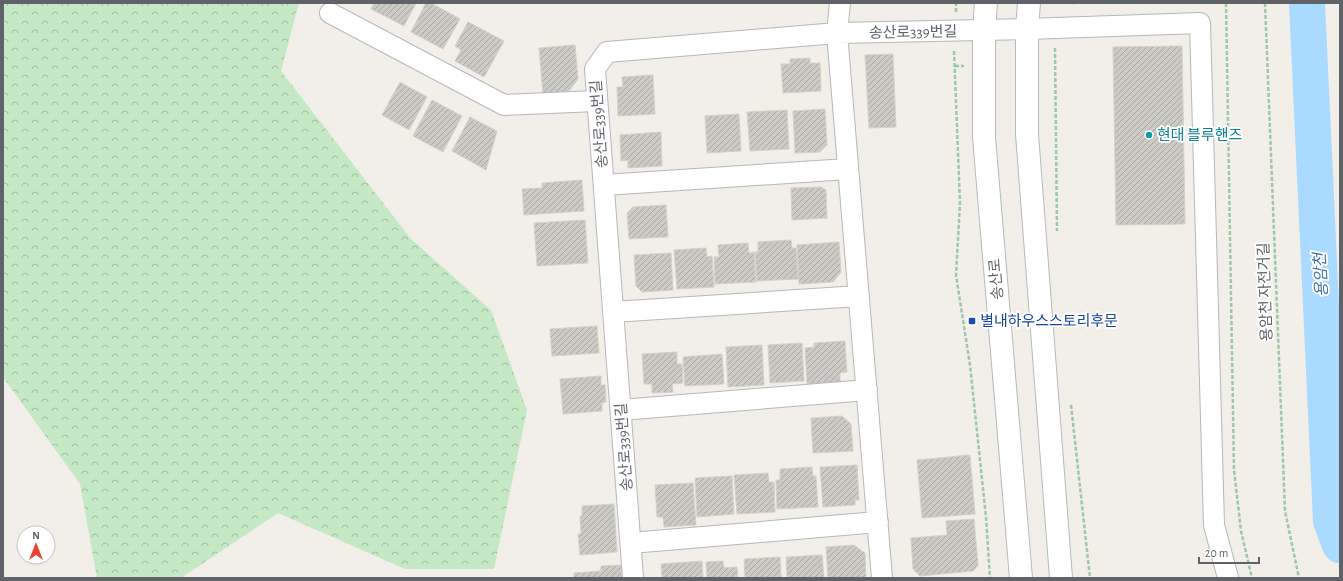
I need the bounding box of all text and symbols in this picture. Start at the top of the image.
street label: 송산로339번길 [869,23,957,41]
street label: 송산로339번길 [588,79,610,169]
place label: 현대 블루핸즈 [1157,126,1242,143]
marker: 현대 블루핸즈 [1144,130,1154,140]
street label: 용암천 자전거길 [1254,242,1275,342]
water label: 용암천 [1311,250,1330,297]
street label: 송산로 [986,258,1006,300]
place label: 별내하우스스토리후문 [980,313,1118,329]
marker: 별내하우스스토리후문 [967,316,977,326]
street label: 송산로339번길 [613,402,635,492]
north arrow [16,525,56,565]
text: N [32,530,40,541]
scale bar [1199,539,1259,565]
text: 20 m [1205,547,1228,559]

